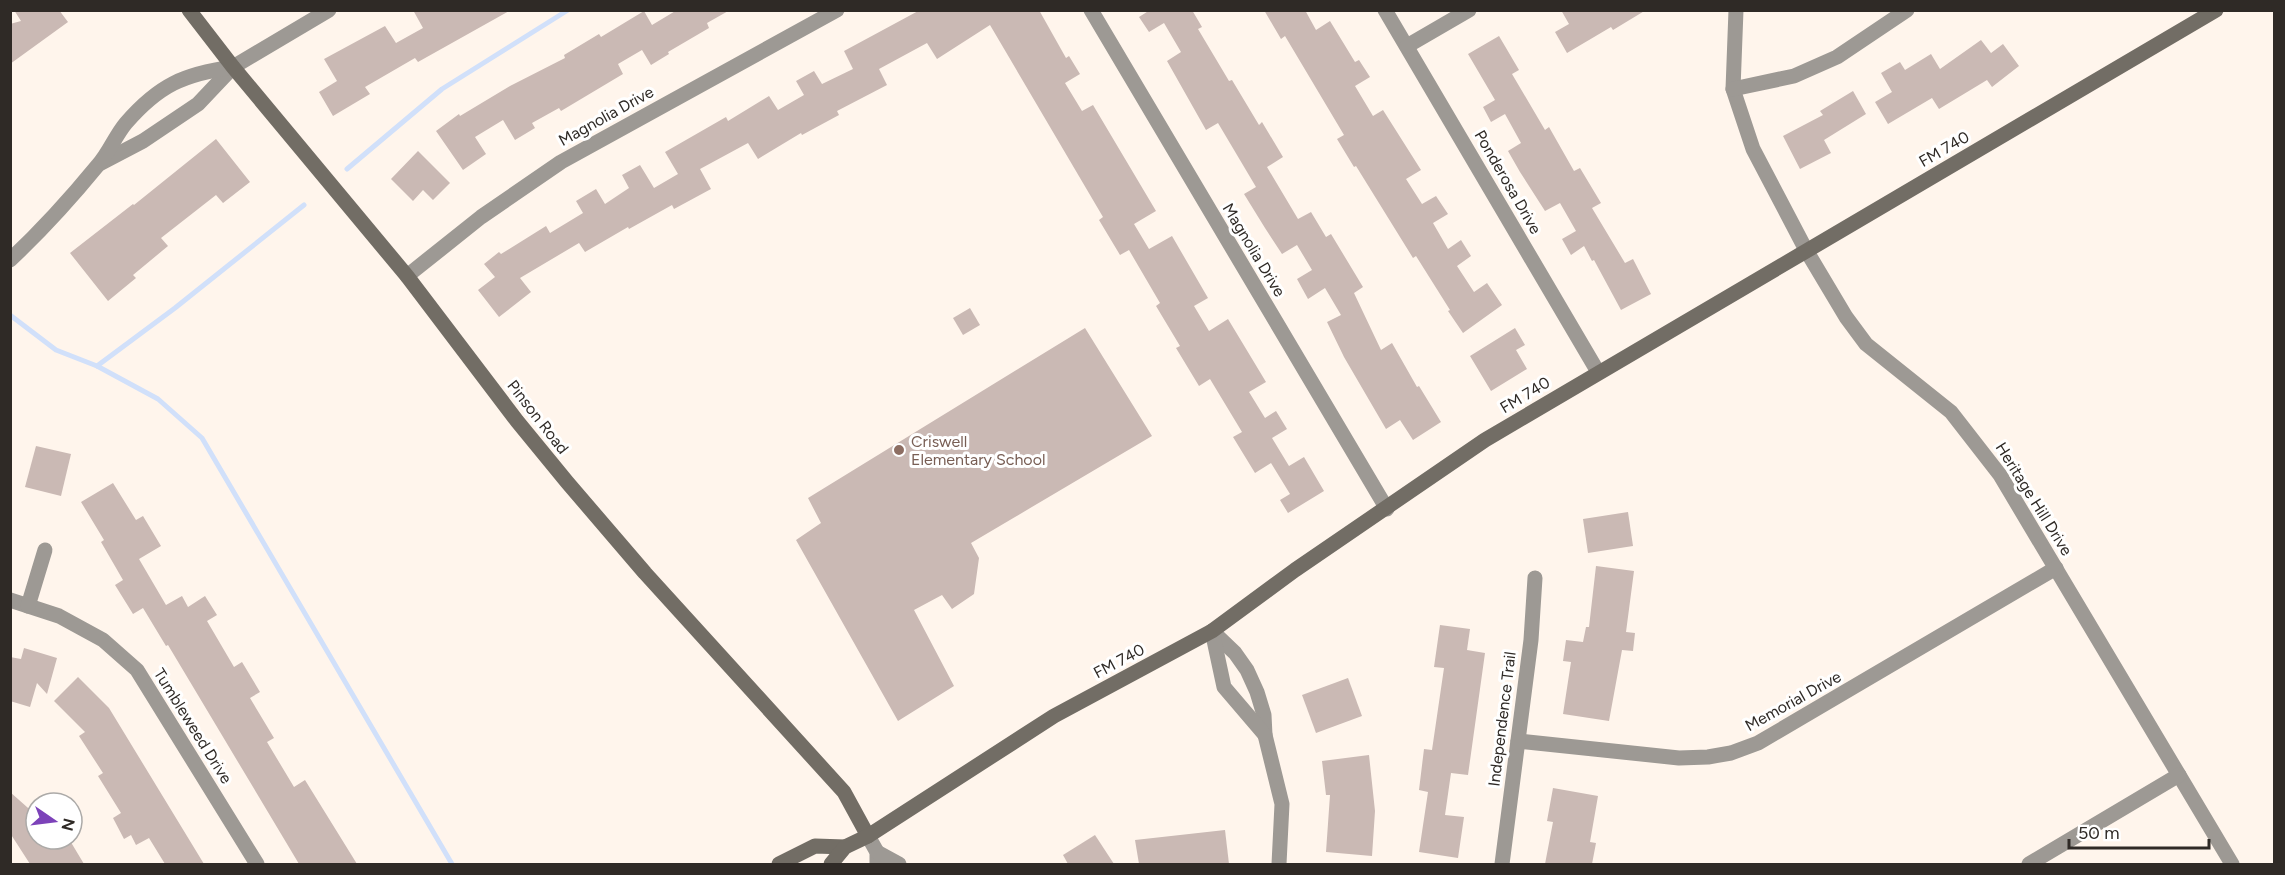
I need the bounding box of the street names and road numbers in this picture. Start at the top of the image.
street label: Magnolia Drive [555,82,657,150]
street label: Ponderosa Drive [1471,127,1546,237]
street label: FM 740 [1915,127,1973,171]
street label: Magnolia Drive [1219,200,1289,300]
street label: FM 740 [1497,373,1553,417]
street label: Pinson Road [503,376,573,458]
street label: Heritage Hill Drive [1992,439,2077,559]
street label: FM 740 [1090,640,1148,682]
street label: Independence Trail [1484,650,1520,788]
street label: Tumbleweed Drive [150,665,236,787]
street label: Memorial Drive [1742,667,1845,735]

